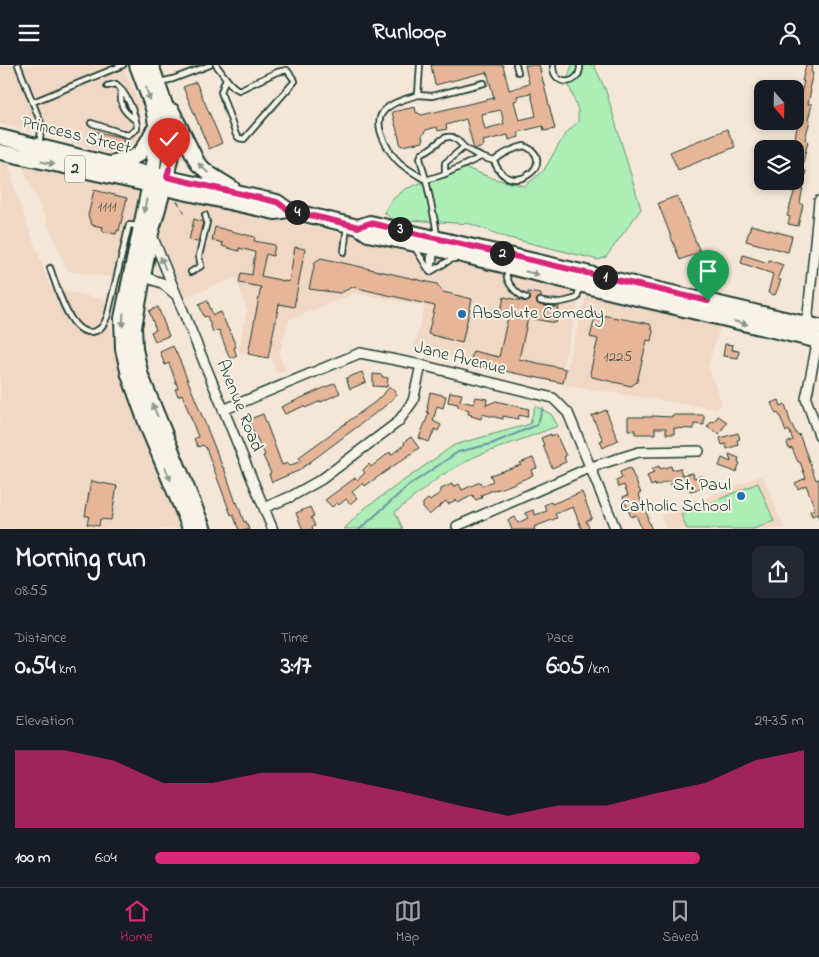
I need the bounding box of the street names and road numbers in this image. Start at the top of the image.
street label: Princess Street [19,110,133,162]
road number: 2 [65,155,85,183]
street label: Jane Avenue [411,335,510,383]
street label: Avenue Road [209,356,269,456]

